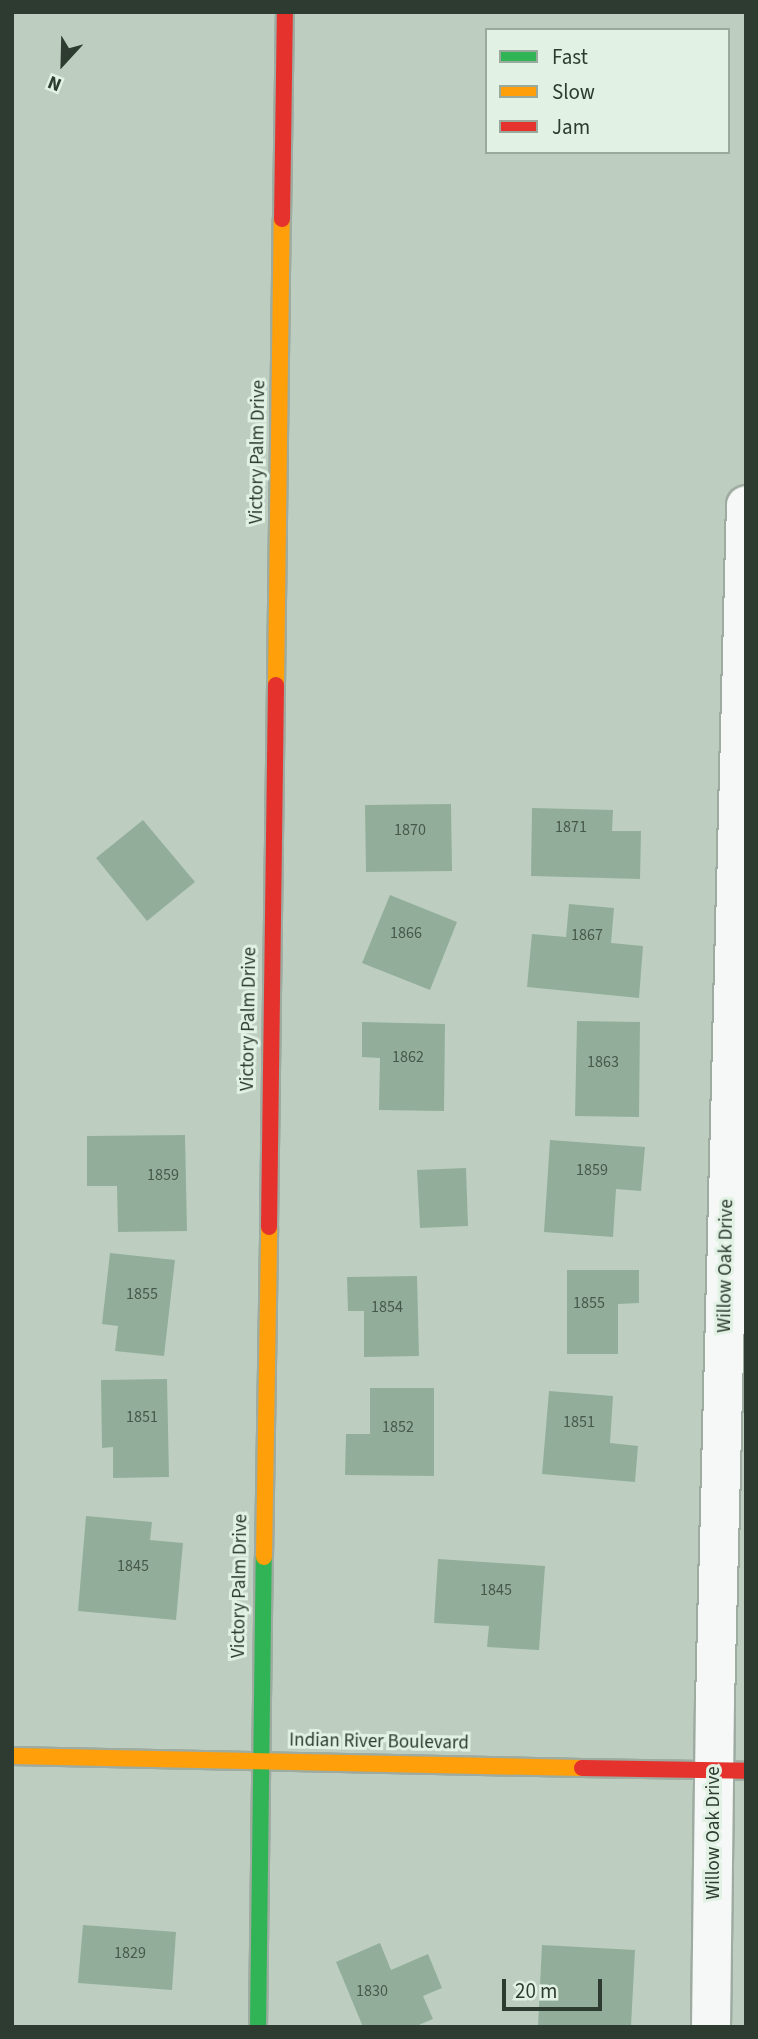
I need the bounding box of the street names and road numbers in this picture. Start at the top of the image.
street label: Victory Palm Drive [245,380,271,524]
street label: Victory Palm Drive [236,947,262,1091]
street label: Willow Oak Drive [713,1199,739,1333]
street label: Victory Palm Drive [227,1514,253,1658]
street label: Indian River Boulevard [289,1729,469,1755]
street label: Willow Oak Drive [703,1766,725,1900]

